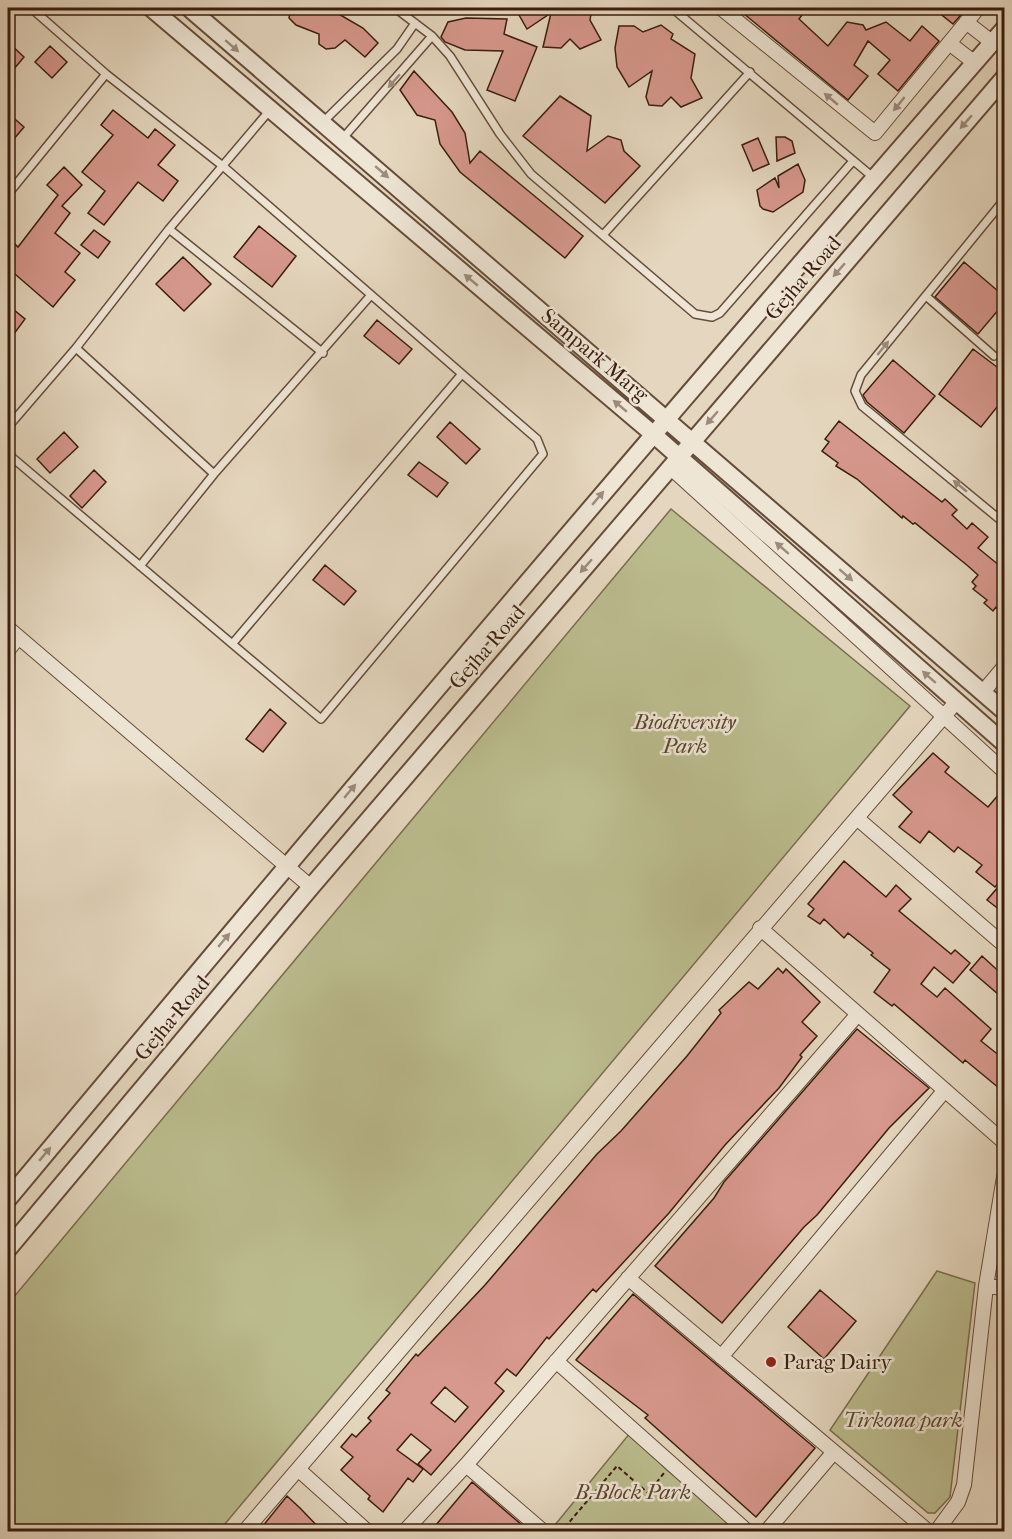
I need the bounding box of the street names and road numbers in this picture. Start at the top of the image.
street label: Gejha Road [760,231,846,325]
street label: Sampark Marg [537,303,654,407]
street label: Gejha Road [444,600,530,694]
street label: Gejha Road [130,970,215,1065]

